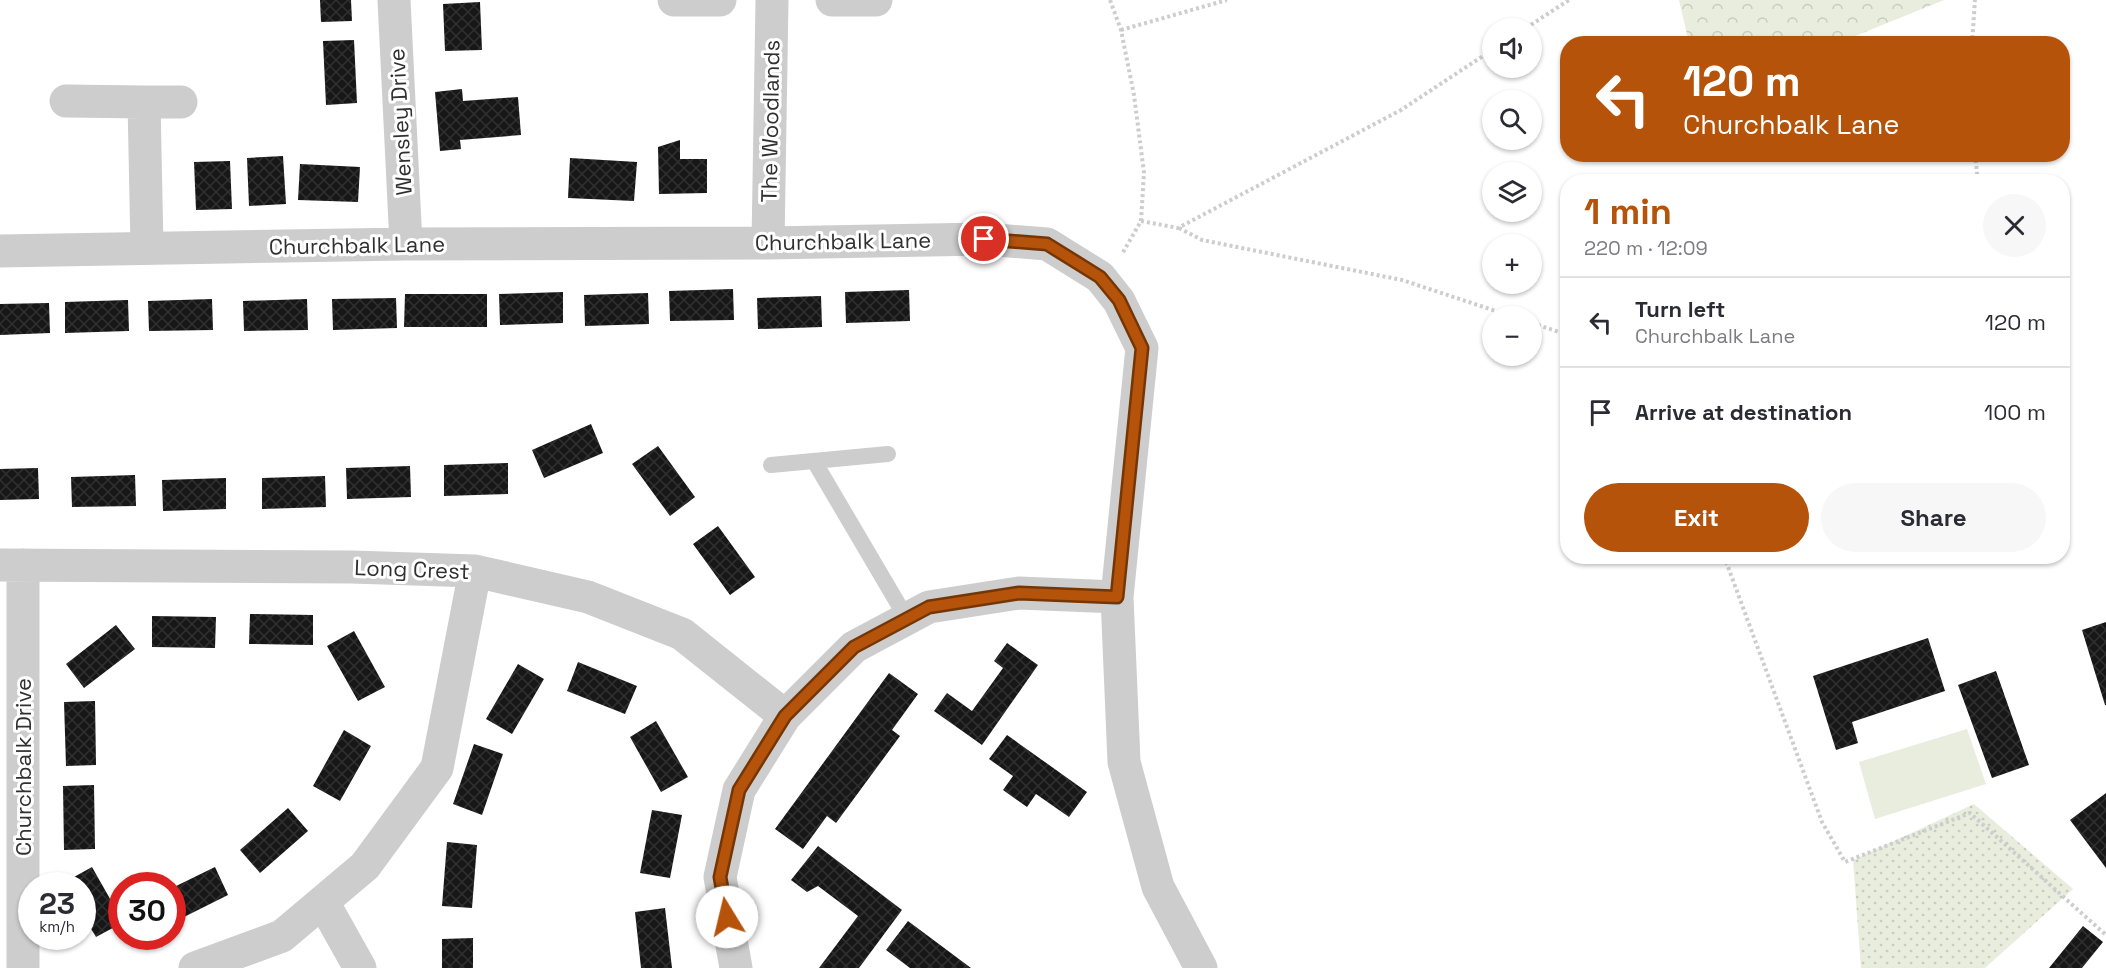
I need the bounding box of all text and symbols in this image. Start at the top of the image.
map controls [1482,18,1542,366]
button: sound [1482,18,1542,78]
street label: The Woodlands [755,39,785,203]
street label: Wensley Drive [382,48,418,196]
text: 120 m [1683,55,1801,108]
icon: left [1584,60,1662,138]
button: search [1482,90,1542,150]
text: Churchbalk Lane [1683,107,1899,142]
button: layers [1482,162,1542,222]
text: 1 min [1584,189,1672,235]
button: close [1983,194,2046,257]
pin [958,213,1009,264]
icon: arrive [967,222,1000,255]
street label: Churchbalk Lane [755,225,931,257]
street label: Churchbalk Lane [269,229,445,261]
button: + [1482,234,1542,294]
text: 220 m · 12:09 [1584,235,1708,261]
text: Turn left [1635,295,1725,323]
button: − [1482,306,1542,366]
icon: left [1584,306,1617,339]
text: 120 m [1985,308,2046,336]
text: Churchbalk Lane [1635,323,1795,349]
icon: arrive [1584,396,1617,429]
text: Arrive at destination [1635,398,1852,426]
text: 100 m [1984,398,2046,426]
button: Exit [1584,483,1809,552]
button: Share [1821,483,2046,552]
street label: Long Crest [354,553,470,585]
street label: Churchbalk Drive [9,678,37,856]
speed limit sign: 30 [108,872,186,950]
text: 23 [39,884,75,923]
position arrow [695,885,759,949]
text: km/h [39,917,75,936]

